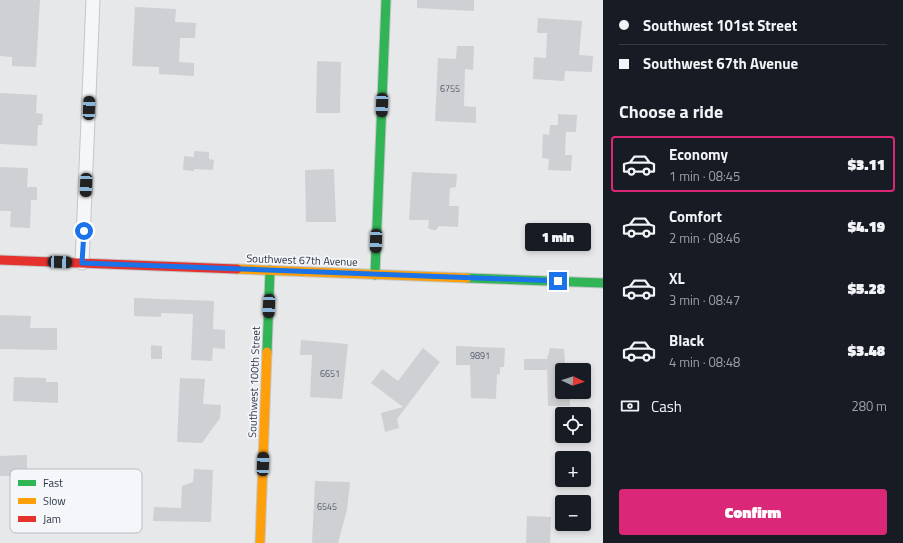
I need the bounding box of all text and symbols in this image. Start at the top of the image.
text: Southwest 101st Street [643,14,797,37]
text: Southwest 67th Avenue [643,52,798,75]
house number: 6755 [440,82,460,95]
car [376,93,388,117]
car [83,96,95,120]
text: Choose a ride [619,98,723,125]
text: Economy [669,143,728,166]
icon: car [621,146,657,182]
text: $3.11 [848,153,885,176]
text: 1 min · 08:45 [669,166,740,186]
car [80,173,92,197]
text: Comfort [669,205,722,228]
icon: car [621,208,657,244]
text: $4.19 [848,215,885,238]
route start [75,222,93,240]
callout: 1 min [525,223,591,251]
text: 1 min [542,227,574,247]
text: 2 min · 08:46 [669,228,740,248]
car [370,229,382,253]
street label: Southwest 67th Avenue [246,250,358,270]
car [48,256,72,268]
text: XL [669,267,685,290]
icon: car [621,270,657,306]
route end [549,272,567,290]
text: $5.28 [848,277,885,300]
text: 3 min · 08:47 [669,290,740,310]
car [263,294,275,318]
street label: Southwest 100th Street [244,326,264,438]
text: Black [669,329,704,352]
icon: car [621,332,657,368]
text: $3.48 [848,339,885,362]
house number: 9891 [470,349,490,362]
text: 4 min · 08:48 [669,352,740,372]
north arrow [555,363,591,399]
map controls [555,363,591,531]
house number: 6651 [320,367,340,380]
icon: cash [619,395,641,417]
text: Cash [651,395,682,418]
text: 280 m [851,396,887,416]
button: locate [555,407,591,443]
button: + [555,451,591,487]
car [257,452,269,476]
legend [10,469,142,533]
text: Fast [43,475,63,491]
button: Confirm [619,489,887,535]
text: Slow [43,493,66,509]
button: − [555,495,591,531]
house number: 6545 [317,500,337,513]
text: Jam [43,511,61,527]

